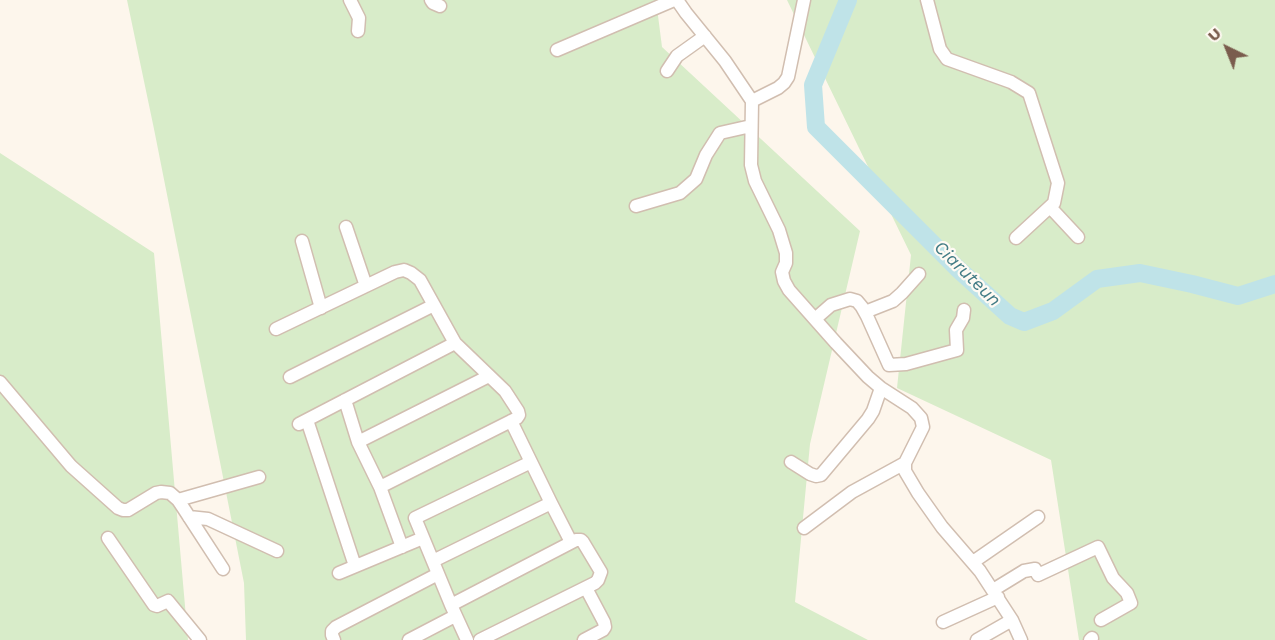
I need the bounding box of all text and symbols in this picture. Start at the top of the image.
north arrow [1197,18,1257,78]
text: U [1204,24,1225,45]
water label: Ciaruteun [929,237,1005,311]

